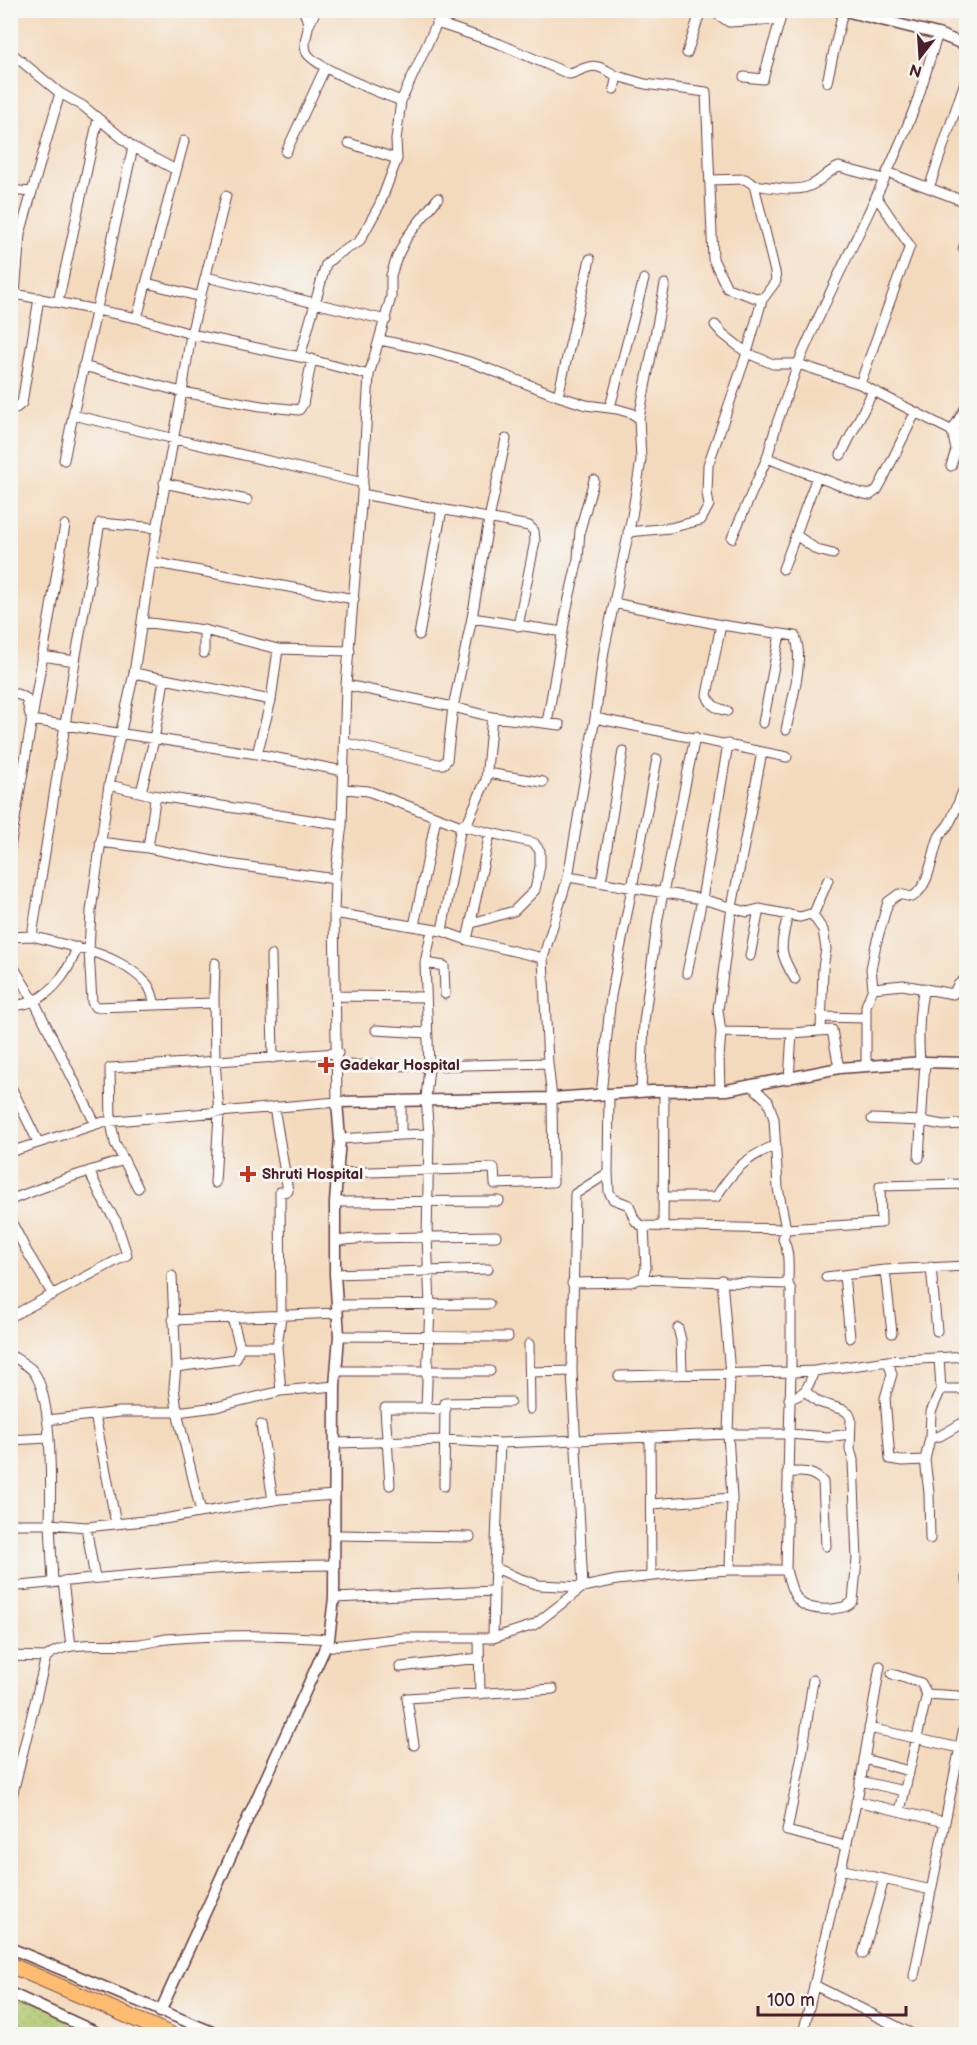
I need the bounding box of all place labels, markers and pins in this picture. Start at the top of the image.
marker: Gadekar Hospital [317,1056,335,1074]
place label: Gadekar Hospital [340,1056,460,1075]
marker: Shruti Hospital [239,1165,257,1183]
place label: Shruti Hospital [262,1165,363,1184]

